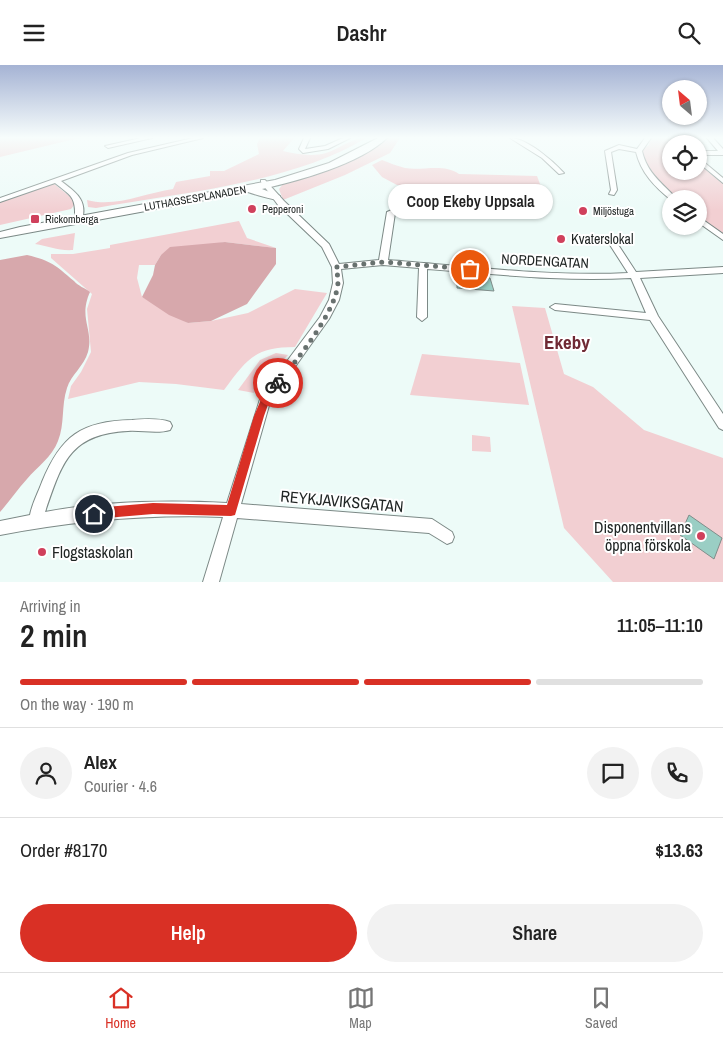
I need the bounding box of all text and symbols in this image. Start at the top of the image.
text: Dashr [336,18,387,48]
icon: menu [20,19,48,47]
icon: search [675,19,703,47]
north arrow [662,80,708,125]
map controls [662,80,707,235]
button: locate [662,135,707,180]
street label: LUTHAGSESPLANADEN [143,182,247,214]
callout: Coop Ekeby Uppsala [388,184,552,219]
text: Coop Ekeby Uppsala [406,190,535,212]
button: layers [662,190,707,235]
place label: Pepperoni [262,202,304,216]
marker: Pepperoni [246,203,258,215]
place label: Miljöstuga [593,204,634,218]
marker: Miljöstuga [577,205,589,217]
place label: Rickomberga [45,212,99,226]
marker: Rickomberga [29,213,41,225]
place label: Kvaterslokal [571,230,634,248]
marker: Kvaterslokal [555,233,567,245]
pin [449,248,491,290]
street label: NORDENGATAN [501,250,589,272]
icon: bag [456,255,484,283]
district label: Ekeby [544,329,590,355]
courier [253,358,303,408]
icon: bike [264,369,292,397]
street label: REYKJAVIKSGATAN [280,485,404,517]
pin [73,493,115,535]
icon: home [80,500,108,528]
place label: Disponentvillans öppna förskola [594,516,692,556]
marker: Disponentvillans öppna förskola [695,530,707,542]
place label: Flogstaskolan [52,541,133,563]
marker: Flogstaskolan [36,546,48,558]
text: Arriving in [20,595,81,617]
text: 11:05–11:10 [617,612,703,638]
text: 2 min [20,614,88,657]
text: On the way · 190 m [20,693,134,715]
button: person [20,747,72,799]
button: chat [587,747,639,799]
button: phone [651,747,703,799]
text: Alex [84,749,117,775]
text: Courier · 4.6 [84,775,157,797]
text: Order #8170 [20,837,107,863]
text: $13.63 [655,837,703,863]
button: Help [20,904,357,962]
button: Share [367,904,703,962]
tab: Home [105,984,136,1032]
tab: Map [347,984,375,1032]
tab: Saved [585,984,618,1032]

